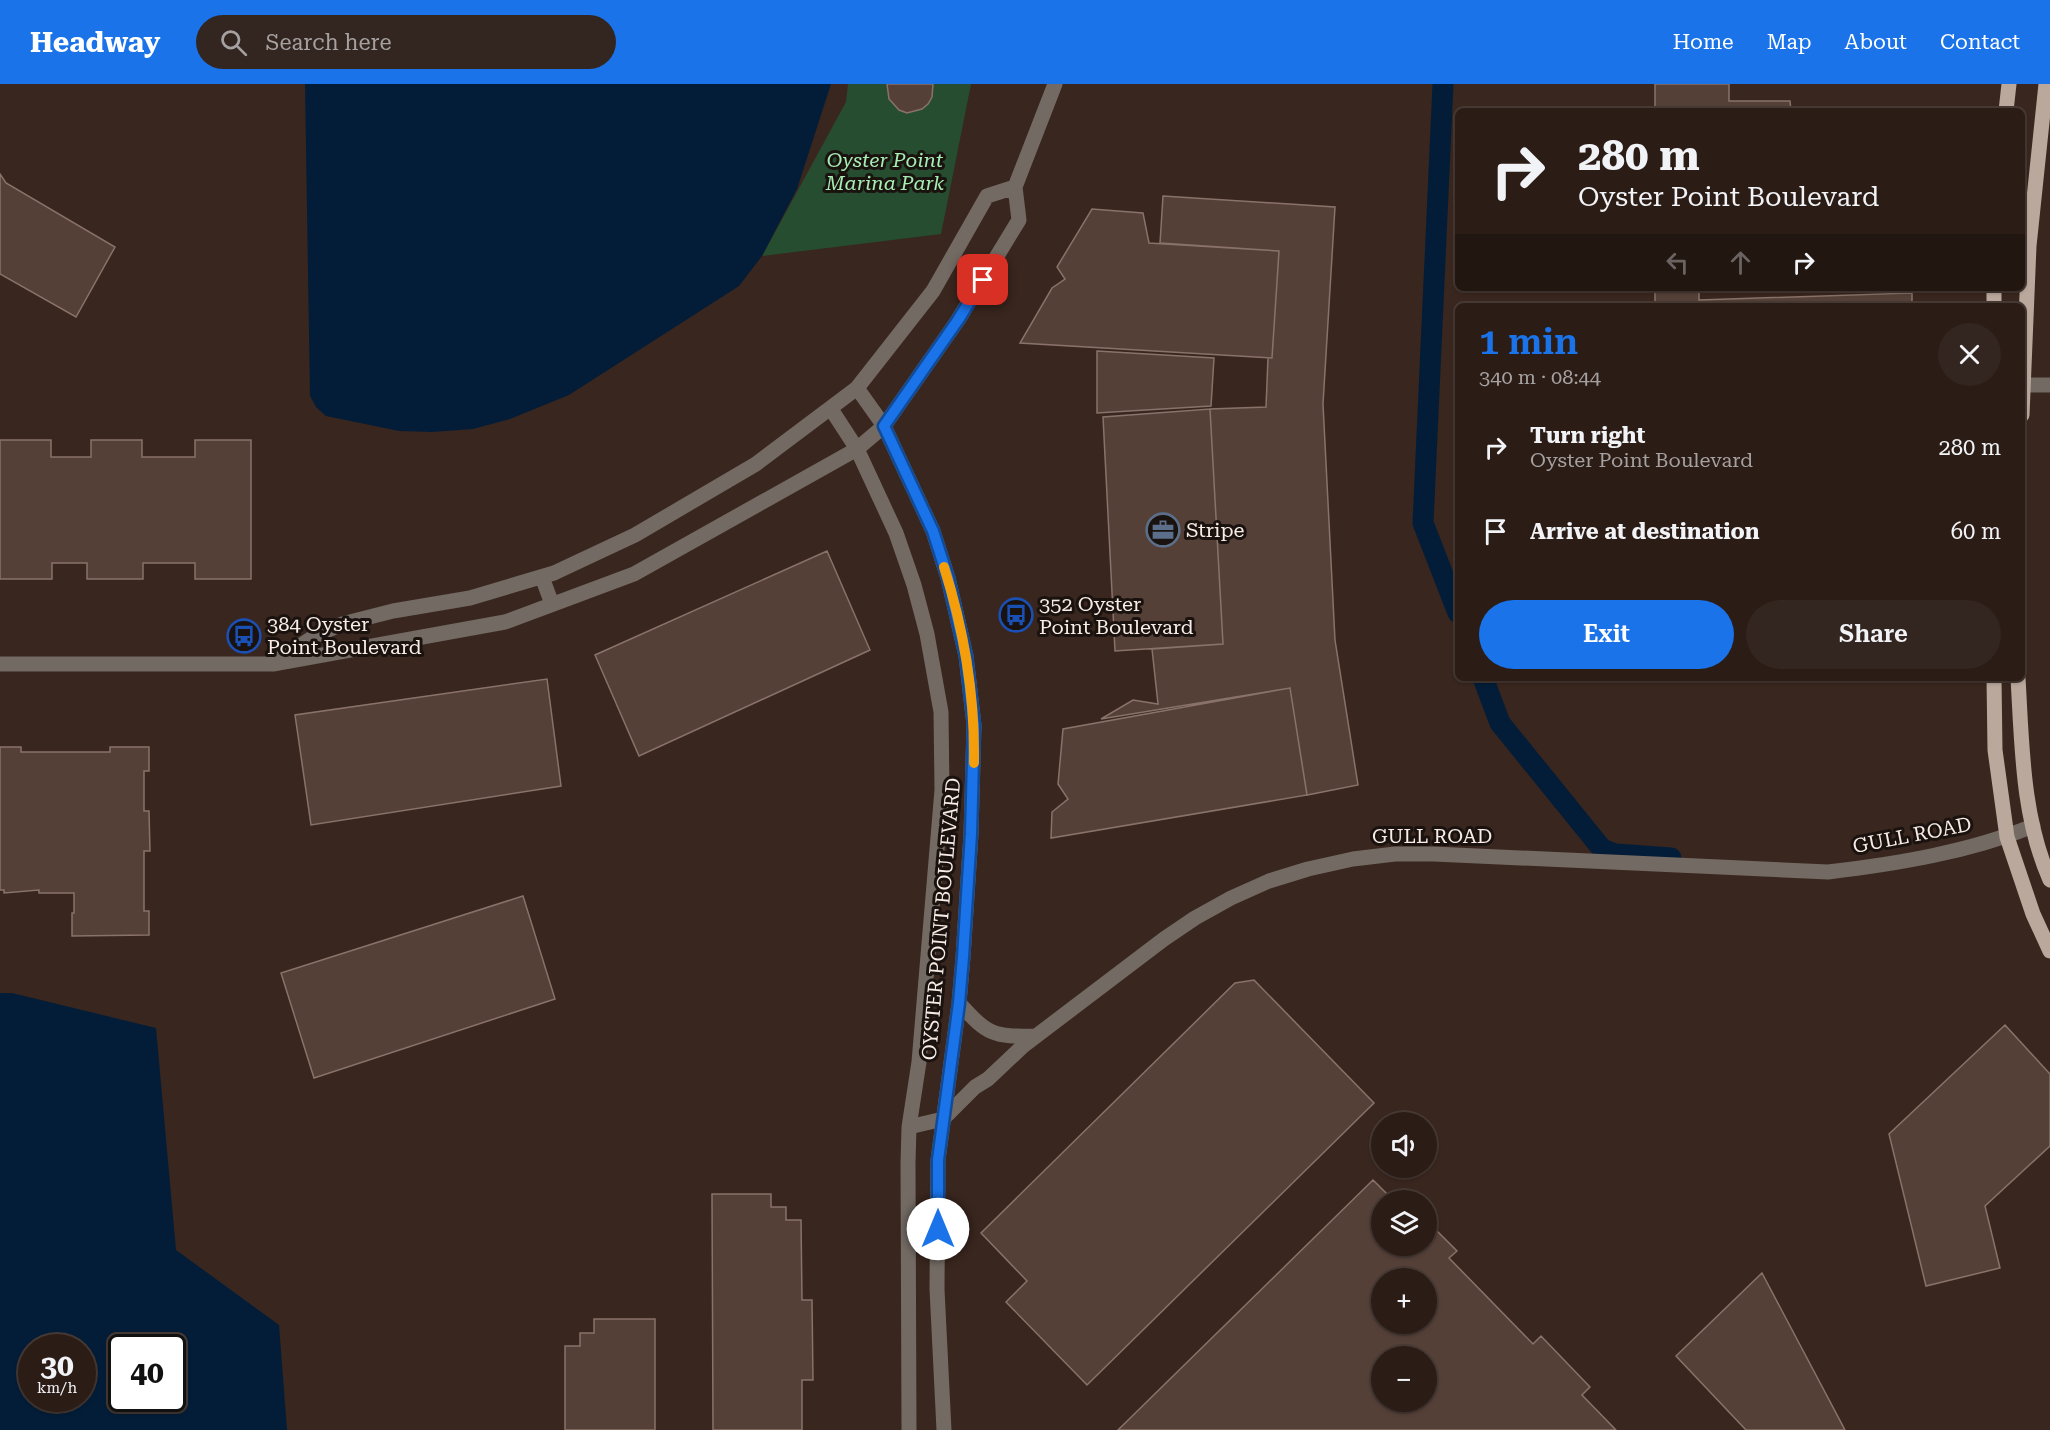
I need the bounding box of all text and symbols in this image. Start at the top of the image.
search box [196,15,616,69]
text: Headway [30,26,160,59]
icon: search [217,26,250,59]
text: Search here [265,30,391,55]
text: Home [1673,30,1734,54]
text: Map [1767,30,1812,54]
text: About [1845,30,1907,54]
text: Contact [1940,30,2020,54]
text: 280 m [1578,131,1700,180]
icon: right [1479,132,1557,210]
park label: Oyster Point Marina Park [825,148,944,195]
text: Oyster Point Boulevard [1578,181,1879,213]
icon: left [1661,246,1694,279]
icon: ahead [1724,246,1757,279]
icon: right [1787,246,1820,279]
pin [957,254,1008,305]
icon: arrive [966,263,999,296]
text: 1 min [1479,321,1578,363]
button: close [1938,323,2001,386]
text: 340 m · 08:44 [1479,365,1601,389]
text: Turn right [1530,423,1645,448]
icon: right [1479,431,1512,464]
text: 280 m [1938,435,2001,460]
text: Oyster Point Boulevard [1530,448,1753,472]
office icon: Stripe [1145,512,1181,548]
icon: arrive [1479,515,1512,548]
place label: Stripe [1186,518,1245,542]
text: Arrive at destination [1530,519,1759,544]
text: 60 m [1951,519,2001,544]
place label: 352 Oyster Point Boulevard [1039,592,1194,639]
bus stop icon: 352 Oyster Point Boulevard [998,597,1034,633]
button: Exit [1479,600,1734,669]
button: Share [1746,600,2001,669]
place label: 384 Oyster Point Boulevard [267,612,422,659]
bus stop icon: 384 Oyster Point Boulevard [226,618,262,654]
street label: OYSTER POINT BOULEVARD [917,777,965,1061]
street label: GULL ROAD [1851,812,1973,858]
street label: GULL ROAD [1372,824,1492,848]
map controls [1371,1112,1437,1412]
button: sound [1371,1112,1437,1178]
button: layers [1371,1190,1437,1256]
position arrow [906,1197,970,1261]
button: + [1371,1268,1437,1334]
speed limit sign: 40 [108,1334,186,1412]
button: − [1371,1346,1437,1412]
text: 30 [40,1348,74,1383]
text: km/h [37,1379,77,1397]

